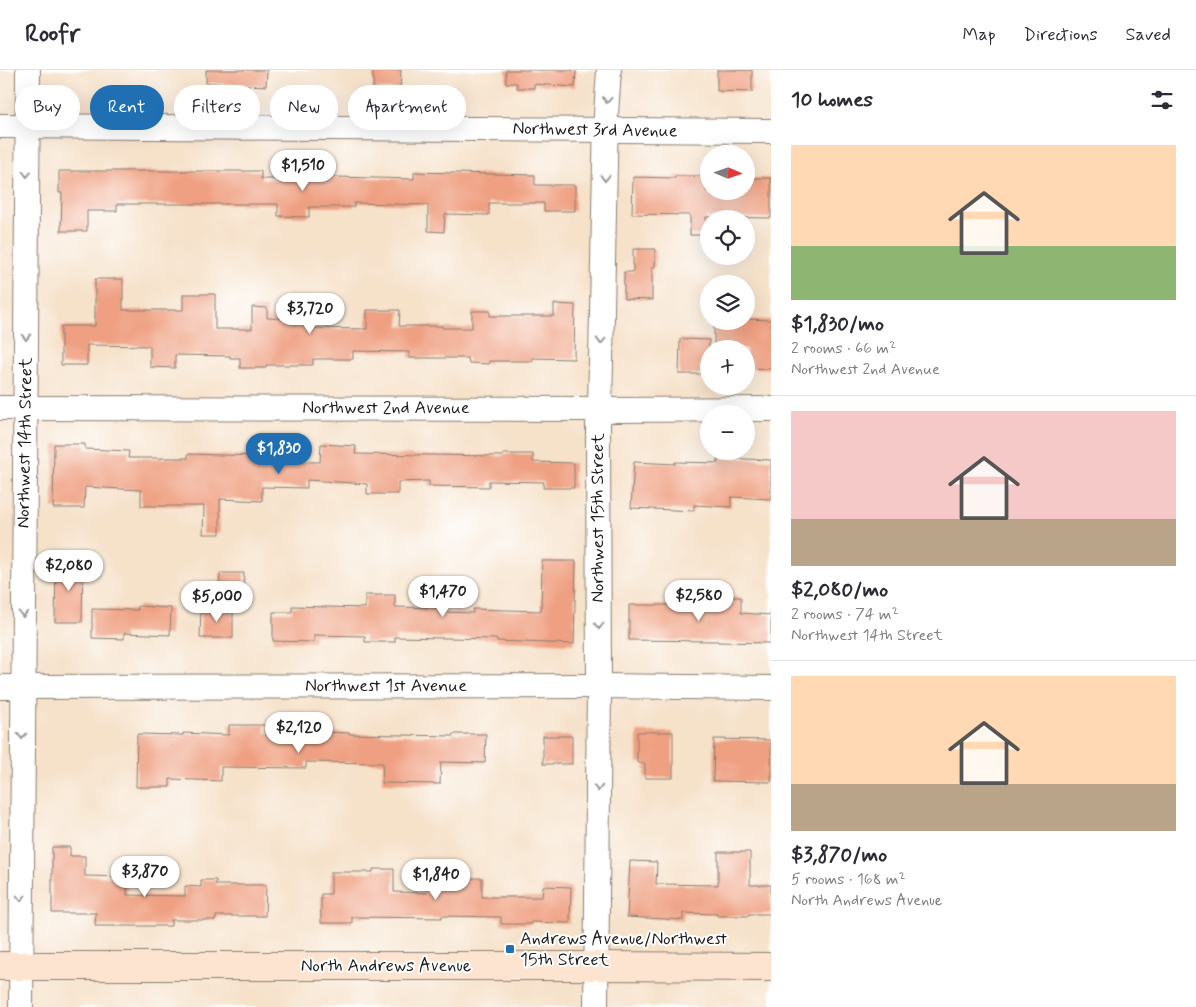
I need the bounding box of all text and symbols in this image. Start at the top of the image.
text: Roofr [25,19,80,50]
text: Map [963,23,996,47]
text: Directions [1024,23,1098,47]
text: Saved [1126,23,1171,47]
chip: Buy [15,85,80,130]
chip: Rent [90,85,164,130]
chip: Filters [174,85,260,130]
chip: New [270,85,338,130]
chip: Apartment [348,85,466,130]
text: 10 homes [791,86,873,114]
icon: filters [1148,86,1176,114]
one-way arrow [601,96,612,104]
street label: Northwest 3rd Avenue [512,117,678,143]
north arrow [700,145,755,200]
map controls [700,145,755,460]
pin: $1,510 [262,150,344,192]
text: $1,510 [281,155,325,176]
one-way arrow [22,170,32,178]
one-way arrow [599,175,610,183]
icon: home [939,178,1029,268]
button: locate [700,210,755,265]
button: layers [700,275,755,330]
pin: $3,720 [269,292,351,335]
text: $3,720 [287,298,333,319]
text: $1,830/mo [791,310,884,338]
one-way arrow [21,333,31,341]
one-way arrow [596,338,606,345]
text: 2 rooms · 66 m² [791,338,896,359]
button: + [700,340,755,395]
street label: Northwest 14th Street [12,357,38,529]
text: Northwest 2nd Avenue [791,359,940,380]
street label: Northwest 2nd Avenue [302,396,470,420]
button: − [700,405,755,460]
pin: $1,830 [238,432,320,475]
street label: Northwest 15th Street [586,433,610,603]
text: $1,830 [257,438,301,459]
icon: home [939,443,1029,533]
pin: $2,080 [28,550,110,592]
text: $2,080 [45,555,93,576]
pin: $1,470 [402,576,484,618]
text: $2,080/mo [791,576,888,604]
pin: $5,000 [176,580,258,623]
pin: $2,580 [658,580,740,622]
text: $1,470 [419,581,467,602]
text: $2,580 [676,585,722,606]
text: $5,000 [192,586,242,607]
text: 2 rooms · 74 m² [791,604,899,625]
one-way arrow [18,610,29,618]
one-way arrow [594,622,604,630]
text: Northwest 14th Street [791,625,943,646]
street label: Northwest 1st Avenue [305,674,467,698]
icon: home [939,708,1029,798]
pin: $2,120 [258,712,340,754]
text: $2,120 [276,717,322,738]
one-way arrow [17,732,27,740]
one-way arrow [593,784,603,792]
text: $3,870/mo [791,841,887,869]
pin: $3,870 [104,856,186,898]
pin: $1,840 [395,858,477,901]
text: $3,870 [122,861,168,882]
text: $1,840 [412,864,460,885]
text: 5 rooms · 168 m² [791,869,906,890]
text: North Andrews Avenue [791,890,942,911]
one-way arrow [16,894,26,902]
place label: Andrews Avenue/Northwest 15th Street [520,927,728,972]
marker: Andrews Avenue/Northwest 15th Street [504,943,516,955]
street label: North Andrews Avenue [301,954,471,978]

